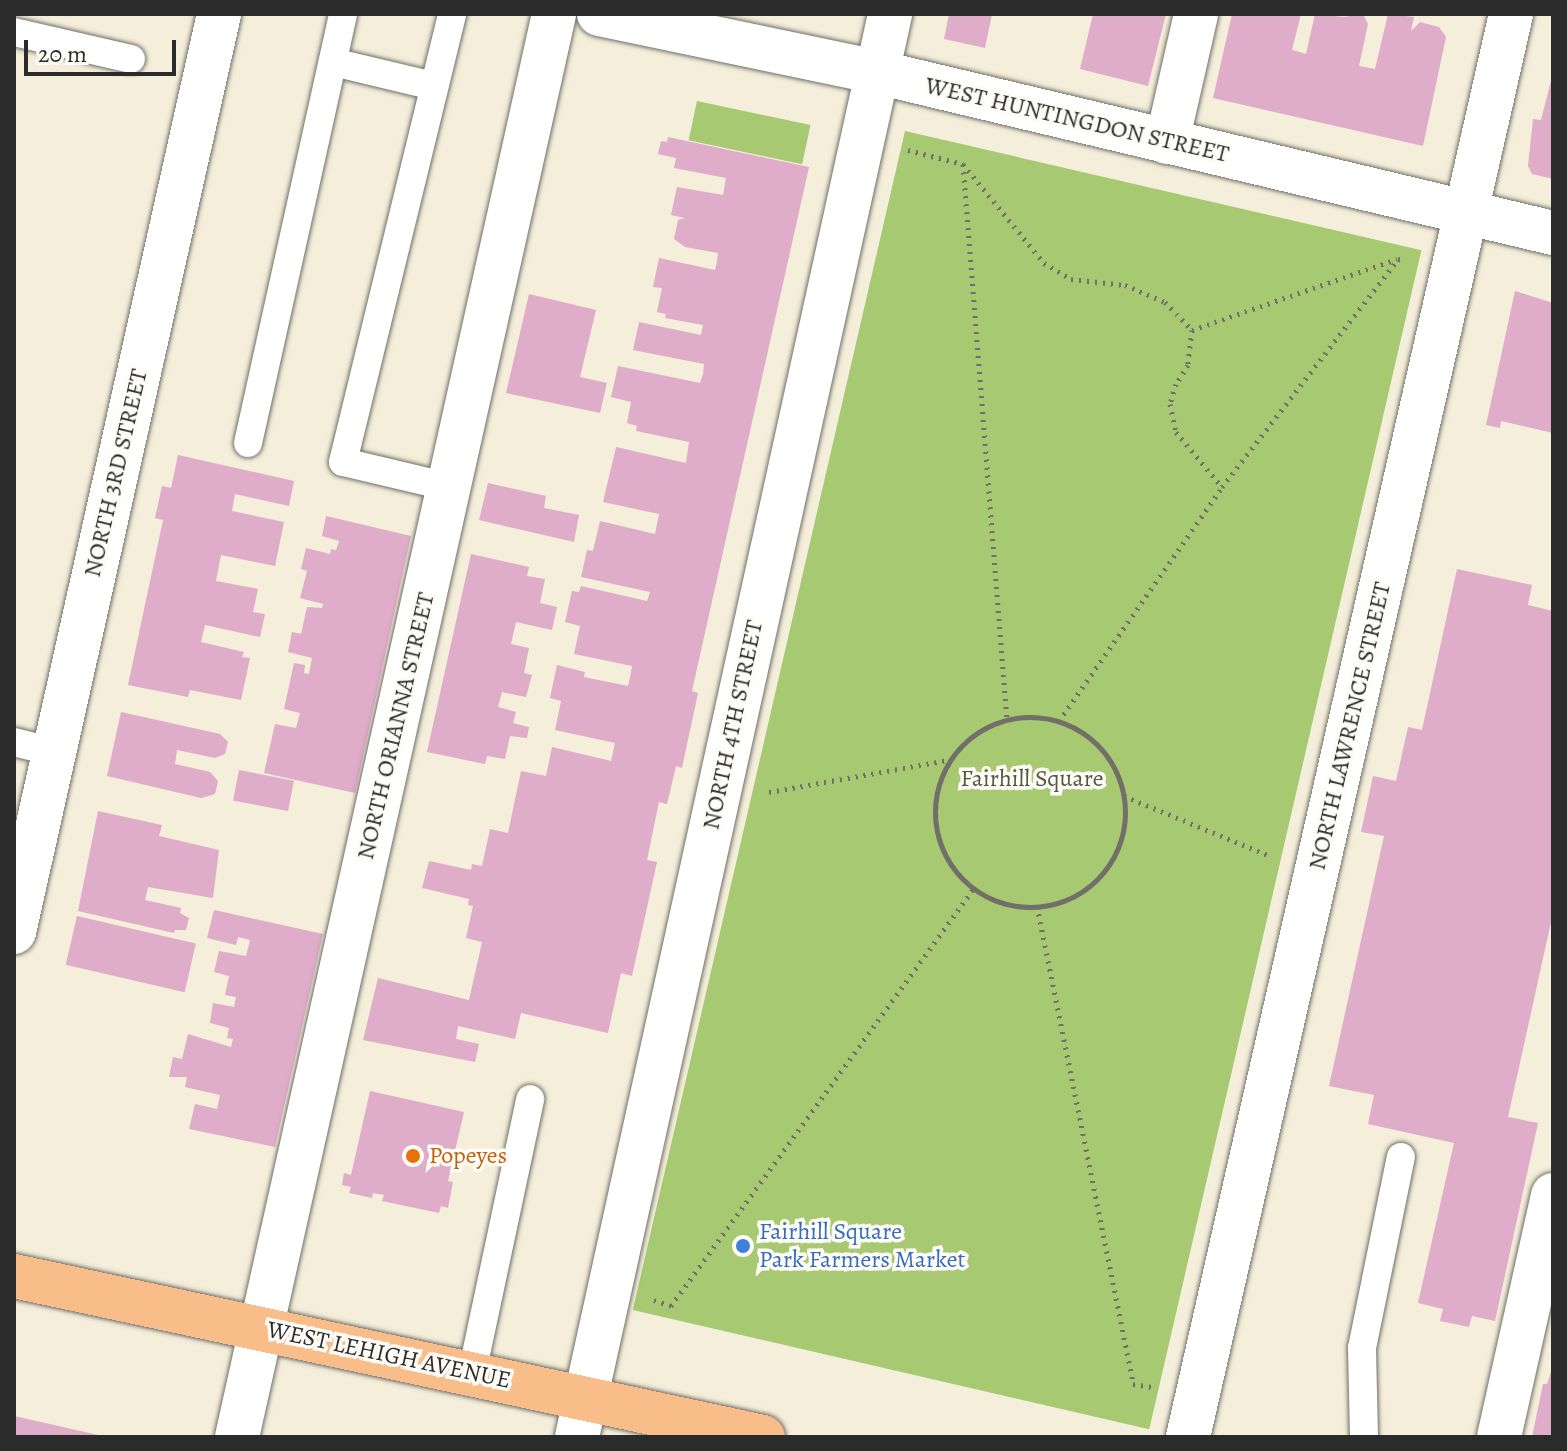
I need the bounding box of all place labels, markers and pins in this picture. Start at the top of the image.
place label: Popeyes [429,1142,507,1170]
marker: Popeyes [404,1147,422,1165]
place label: Fairhill Square Park Farmers Market [759,1218,965,1274]
marker: Fairhill Square Park Farmers Market [734,1237,752,1255]

